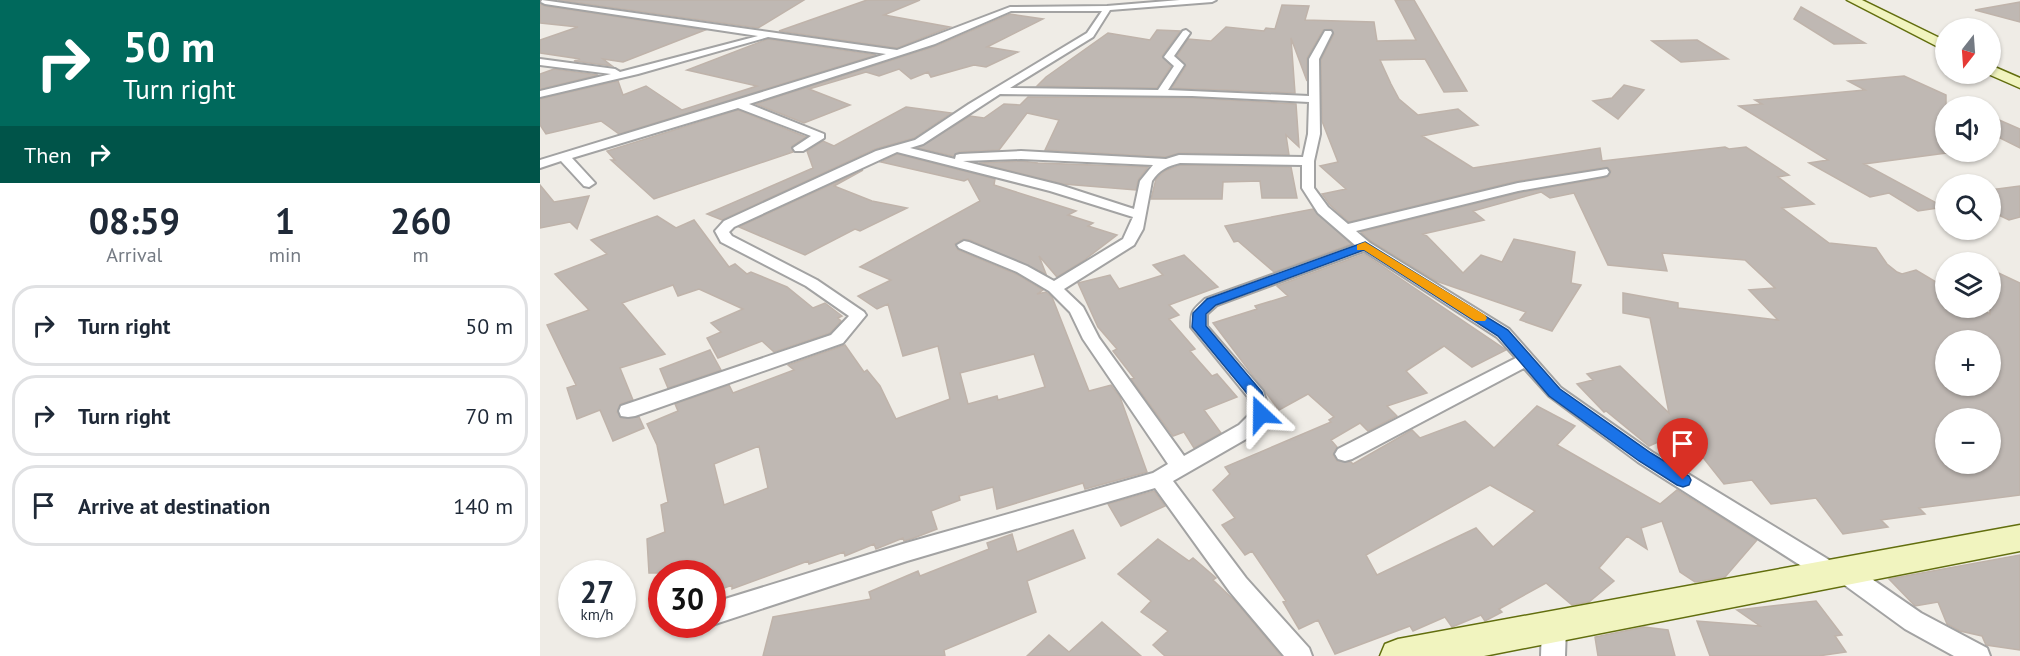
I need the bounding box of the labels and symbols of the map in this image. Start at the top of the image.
north arrow [1935,18,2001,84]
position arrow [1229,382,1293,446]
pin [1657,418,1708,480]
speed limit sign: 30 [648,560,726,638]

